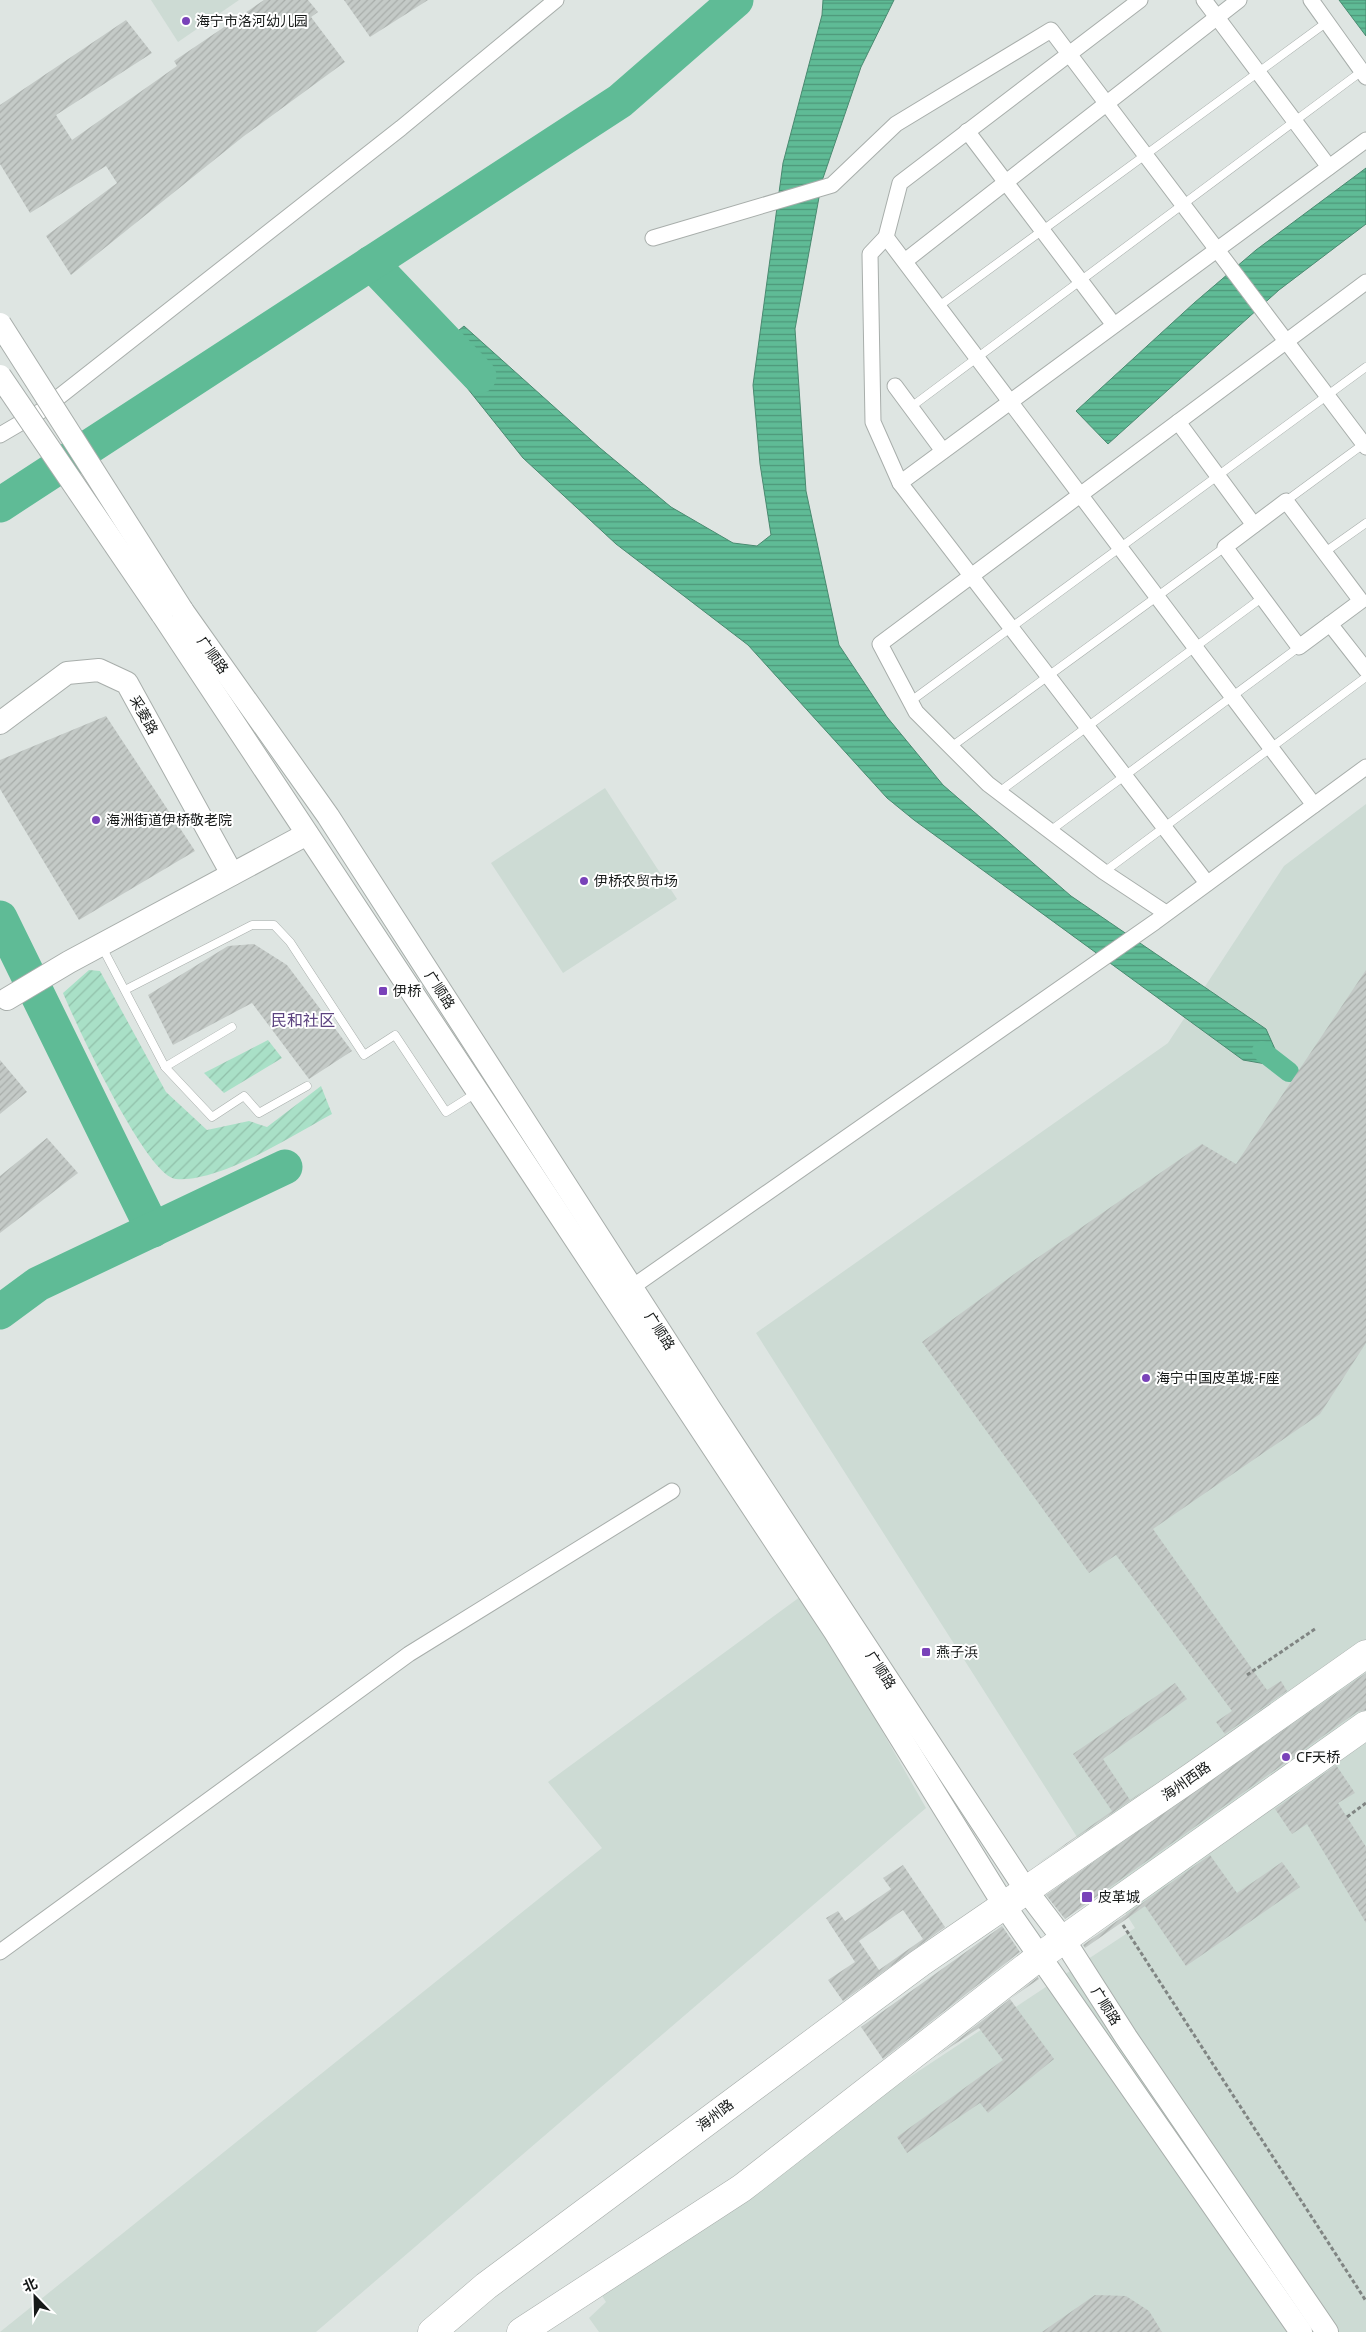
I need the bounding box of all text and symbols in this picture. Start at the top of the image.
place label: 海宁市洛河幼儿园 [196,11,308,30]
marker: 海宁市洛河幼儿园 [180,15,192,27]
street label: 广顺路 [194,632,233,677]
street label: 采菱路 [126,692,163,738]
place label: 海洲街道伊桥敬老院 [106,810,232,829]
marker: 海洲街道伊桥敬老院 [90,814,102,826]
place label: 伊桥农贸市场 [594,871,678,890]
marker: 伊桥农贸市场 [578,875,590,887]
street label: 广顺路 [421,967,460,1013]
place label: 伊桥 [393,981,421,1000]
marker: 伊桥 [377,985,389,997]
district label: 民和社区 [271,1009,335,1031]
street label: 广顺路 [641,1308,680,1354]
place label: 海宁中国皮革城-F座 [1156,1368,1280,1387]
marker: 海宁中国皮革城-F座 [1140,1372,1152,1384]
place label: 燕子浜 [936,1642,978,1661]
marker: 燕子浜 [920,1646,932,1658]
street label: 广顺路 [862,1647,901,1693]
place label: CF天桥 [1296,1747,1340,1766]
marker: CF天桥 [1280,1751,1292,1763]
street label: 海州西路 [1157,1757,1214,1804]
place label: 皮革城 [1098,1887,1140,1906]
marker: 皮革城 [1080,1890,1094,1904]
street label: 广顺路 [1087,1983,1126,2029]
street label: 海州路 [692,2094,737,2135]
north arrow [10,2272,60,2322]
text: 北 [20,2273,40,2296]

